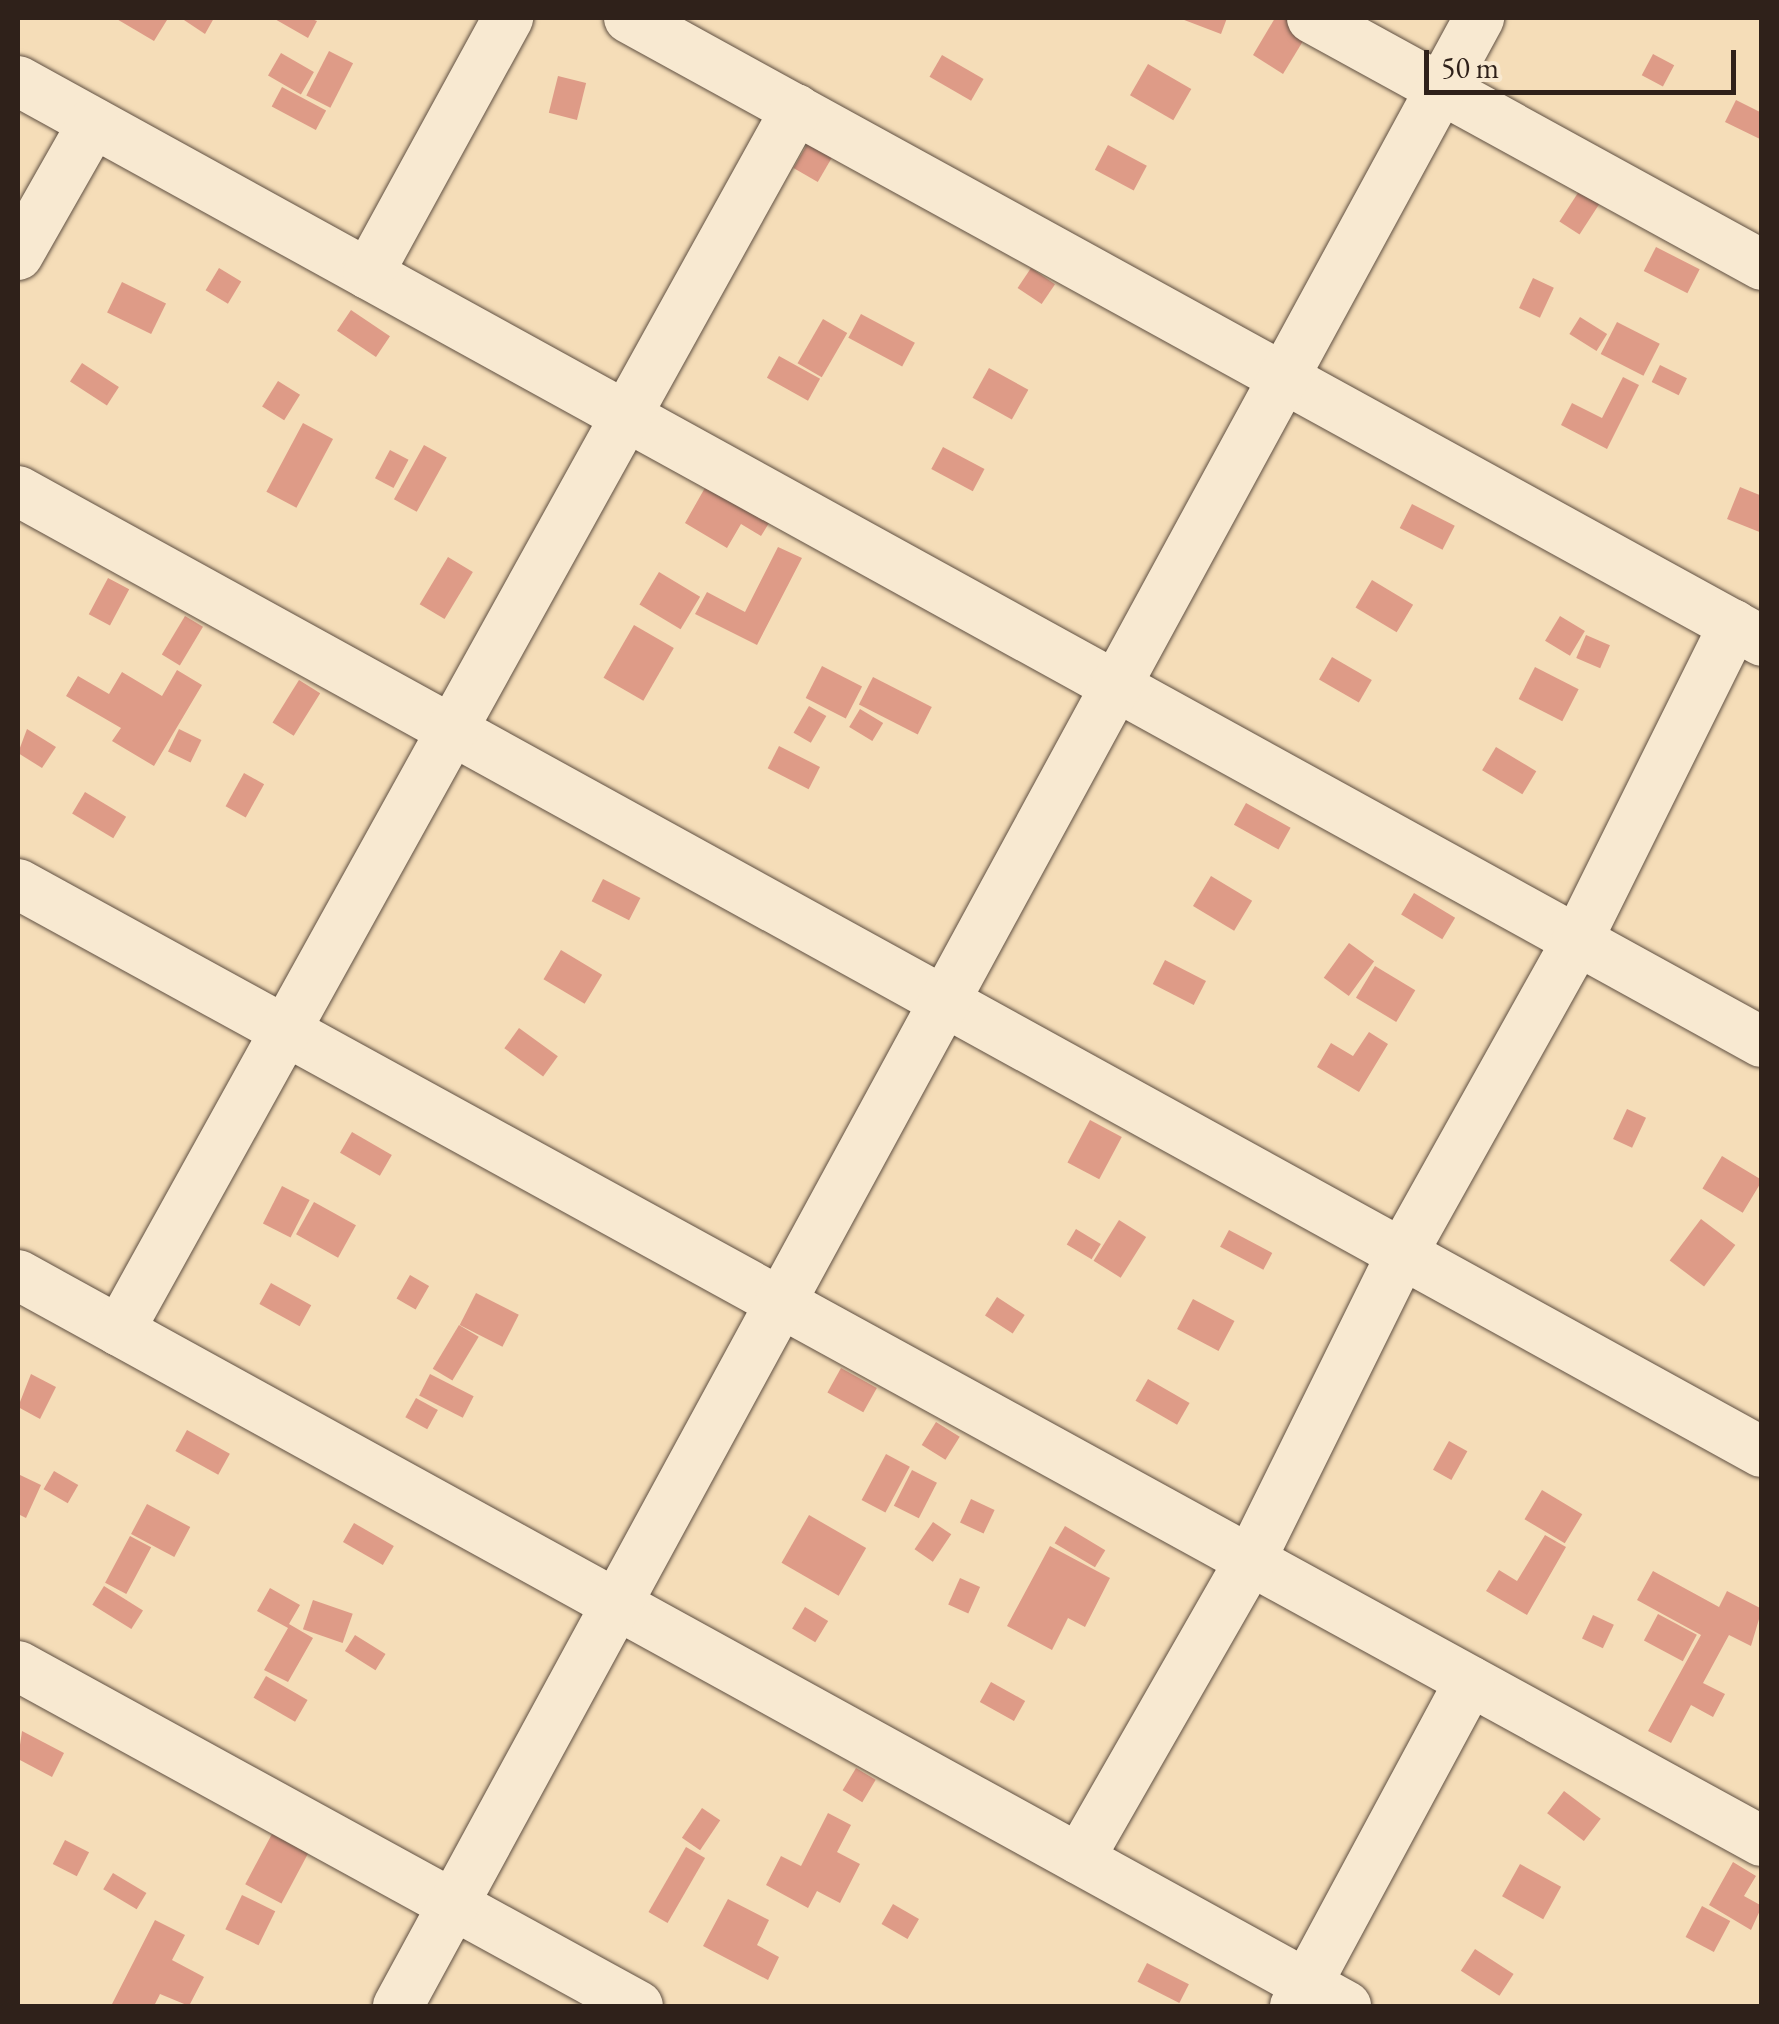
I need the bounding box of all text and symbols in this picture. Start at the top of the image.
scale bar [1429,30,1742,92]
text: 50 m [1441,48,1499,87]

